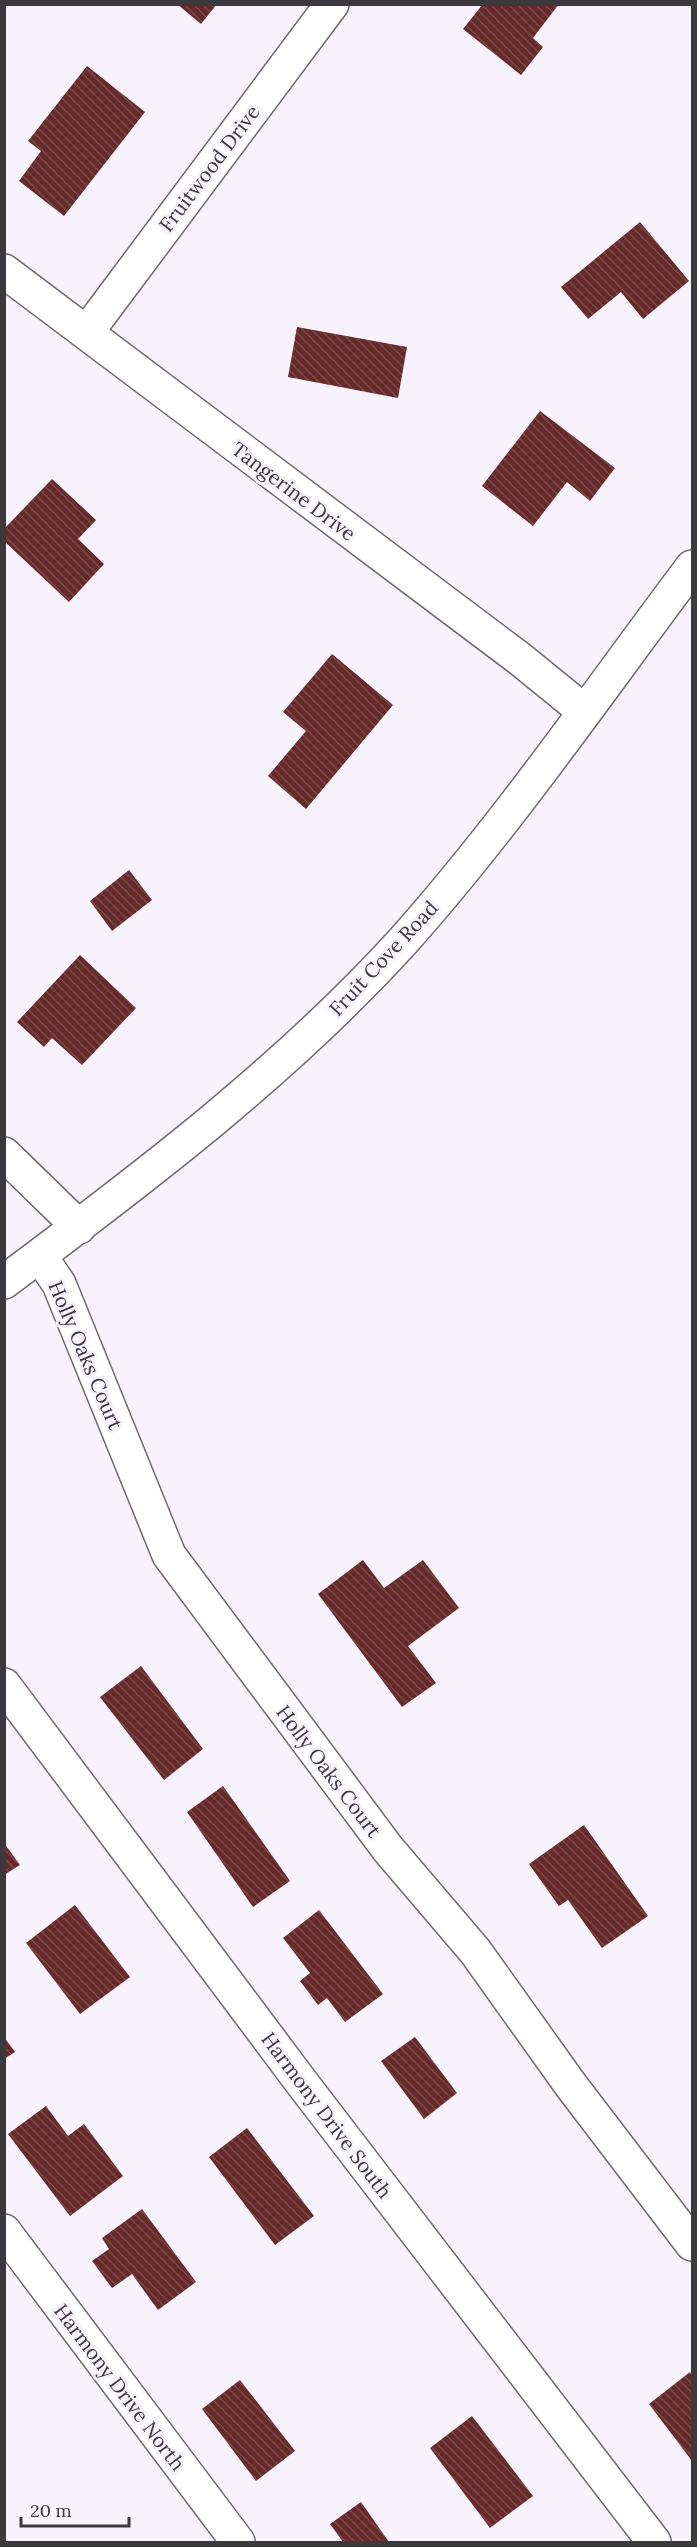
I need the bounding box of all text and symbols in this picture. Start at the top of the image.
street label: Fruitwood Drive [153,100,265,236]
street label: Tangerine Drive [227,436,361,546]
street label: Fruit Cove Road [323,895,443,1021]
street label: Holly Oaks Court [43,1277,129,1433]
street label: Holly Oaks Court [271,1700,387,1842]
street label: Harmony Drive South [256,2027,398,2203]
street label: Harmony Drive North [49,2299,191,2475]
scale bar [21,2490,129,2528]
text: 20 m [30,2499,72,2522]

